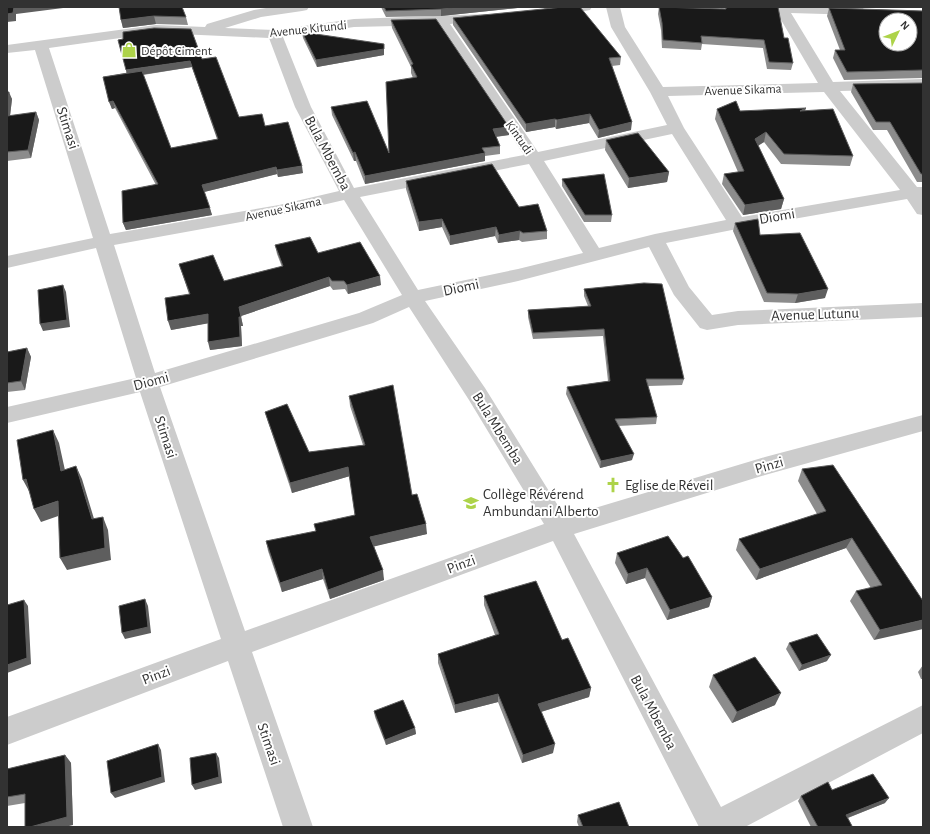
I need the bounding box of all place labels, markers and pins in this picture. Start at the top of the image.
shop icon: Dépôt Ciment [120,41,138,59]
place label: Dépôt Ciment [141,45,212,58]
church icon: Eglise de Réveil [604,476,622,494]
place label: Eglise de Réveil [625,478,713,493]
place label: Collège Révérend Ambundani Alberto [483,487,599,519]
school or university icon: Collège Révérend Ambundani Alberto [462,494,480,512]

